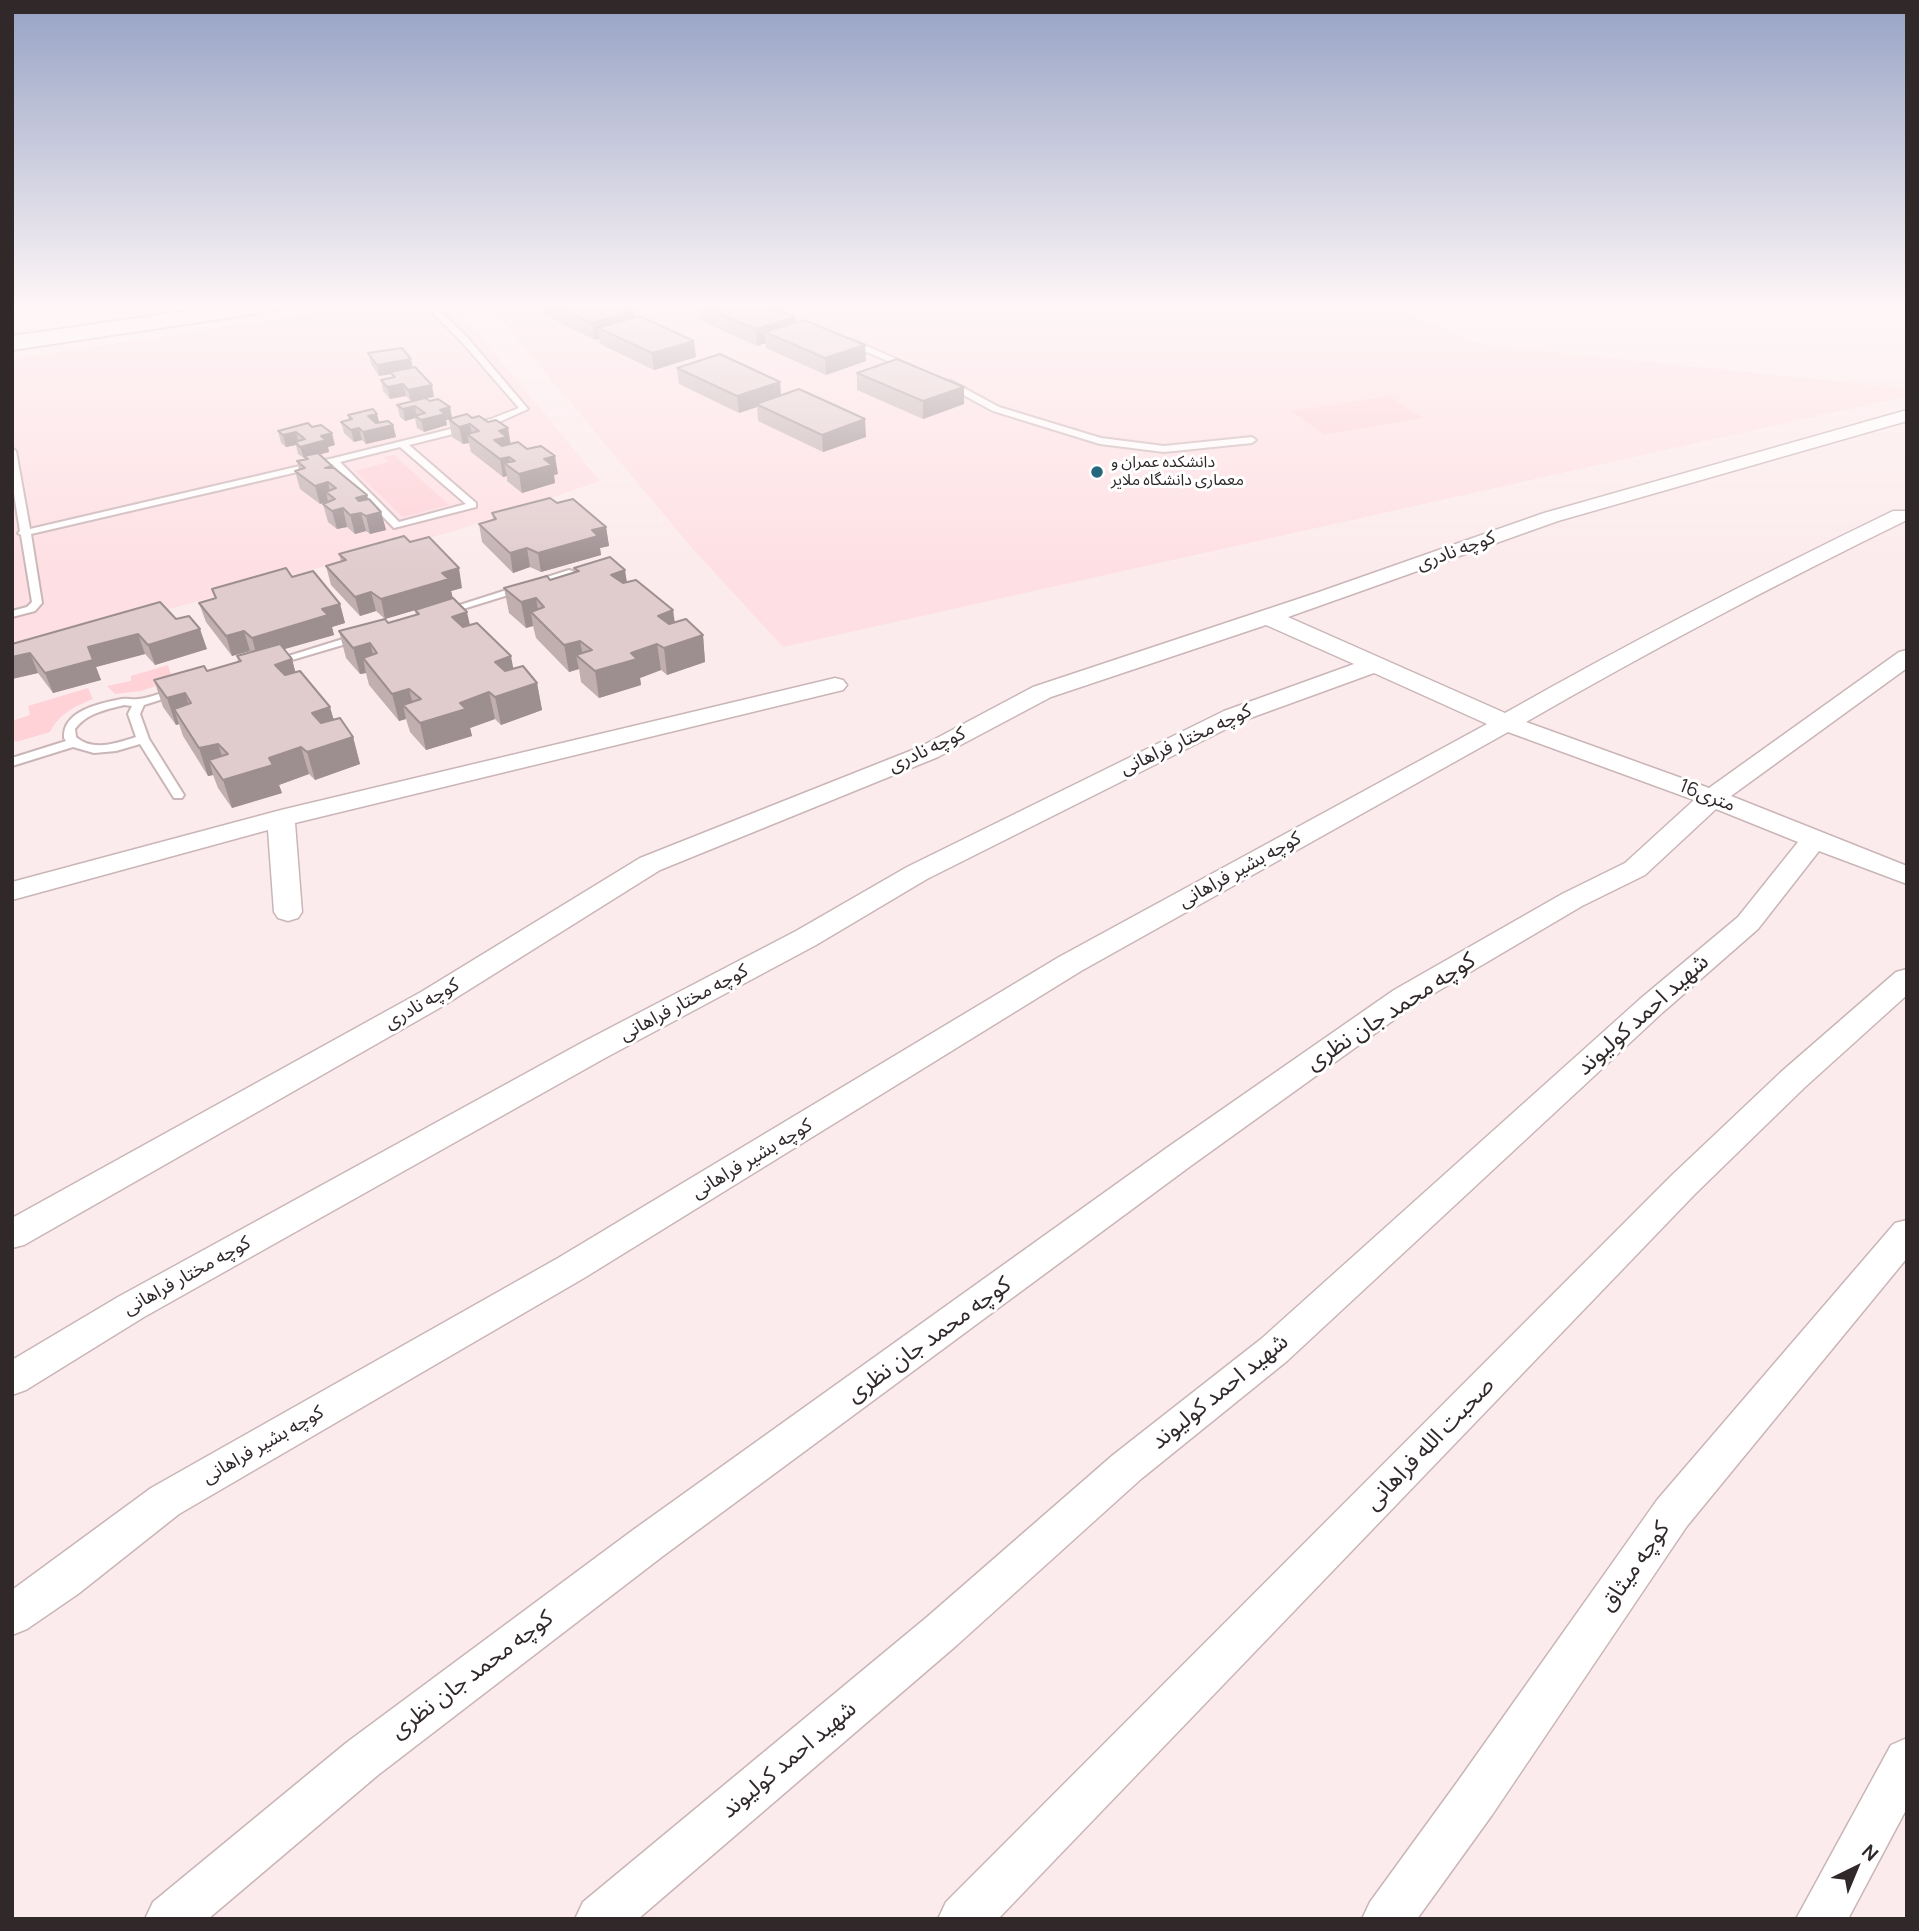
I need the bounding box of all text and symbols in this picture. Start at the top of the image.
place label: دانشکده عمران و معماری دانشگاه ملایر [1111,453,1244,491]
marker: دانشکده عمران و معماری دانشگاه ملایر [1089,464,1105,480]
street label: کوچه نادری [1414,526,1498,576]
street label: کوچه مختار فراهانی [1117,700,1255,780]
street label: کوچه نادری [885,722,969,778]
street label: 16متری [1676,775,1738,817]
street label: کوچه بشیر فراهانی [1175,827,1305,913]
street label: کوچه محمد جان نظری [1301,947,1481,1077]
street label: شهید احمد کولیوند [1571,948,1715,1082]
street label: کوچه مختار فراهانی [616,960,752,1046]
street label: کوچه نادری [381,974,463,1034]
street label: کوچه بشیر فراهانی [688,1114,816,1204]
street label: کوچه مختار فراهانی [119,1232,255,1320]
street label: کوچه محمد جان نظری [842,1271,1016,1409]
street label: شهید احمد کولیوند [1146,1328,1294,1456]
street label: صحبت الله فراهانی [1359,1372,1501,1516]
street label: کوچه بشیر فراهانی [198,1401,328,1489]
street label: کوچه میثاق [1594,1517,1676,1617]
street label: کوچه محمد جان نظری [385,1605,559,1745]
street label: شهید احمد کولیوند [716,1695,862,1825]
north arrow [1821,1833,1891,1903]
text: N [1856,1838,1884,1867]

